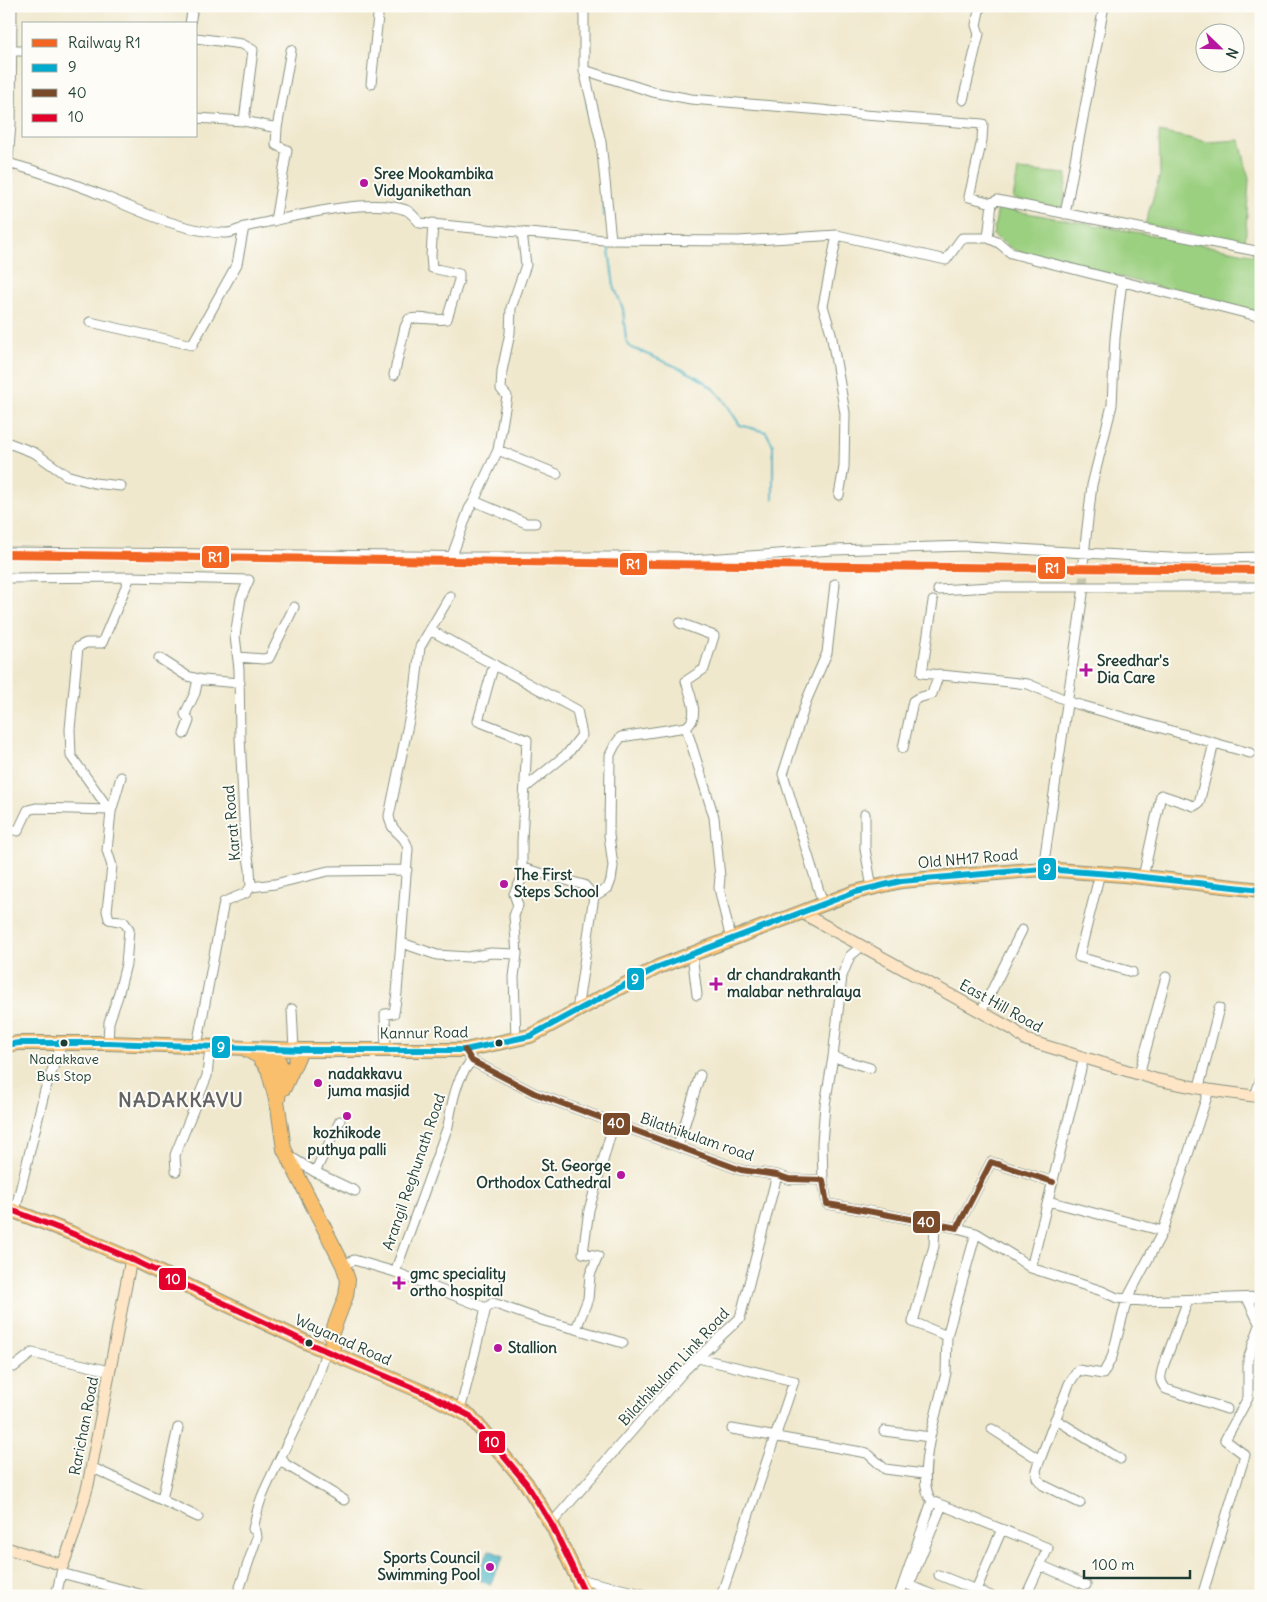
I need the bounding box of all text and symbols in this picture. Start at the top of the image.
legend [22,22,198,138]
north arrow [1194,22,1244,72]
text: Railway R1 [68,33,141,52]
text: N [1222,45,1242,61]
text: 9 [68,57,77,76]
text: 40 [68,83,87,102]
text: 10 [68,107,84,126]
place label: Sree Mookambika Vidyanikethan [374,164,494,201]
marker: Sree Mookambika Vidyanikethan [358,177,370,189]
line badge: R1 [201,545,230,569]
text: R1 [208,548,222,566]
line badge: R1 [619,552,648,576]
text: R1 [626,555,640,573]
line badge: R1 [1037,556,1066,580]
text: R1 [1045,559,1059,577]
place label: Sreedhar's Dia Care [1097,651,1169,687]
marker: Sreedhar's Dia Care [1079,663,1093,677]
street label: Karat Road [219,784,244,862]
street label: Old NH17 Road [917,845,1019,872]
line badge: 9 [1037,857,1057,881]
text: 9 [1043,860,1051,878]
place label: The First Steps School [514,865,599,902]
marker: The First Steps School [498,878,510,890]
place label: dr chandrakanth malabar nethralaya [727,965,862,1002]
line badge: 9 [626,967,645,991]
text: 9 [631,970,639,988]
street label: East Hill Road [956,975,1046,1036]
marker: dr chandrakanth malabar nethralaya [709,977,723,991]
street label: Kannur Road [380,1022,469,1043]
line badge: 9 [211,1035,231,1059]
marker: Nadakkave Bus Stop [59,1038,69,1048]
text: 9 [217,1038,225,1056]
unlabelled marker [494,1038,504,1048]
place label: Nadakkave Bus Stop [29,1050,99,1085]
place label: nadakkavu juma masjid [327,1064,410,1100]
marker: nadakkavu juma masjid [312,1077,324,1089]
district label: NADAKKAVU [118,1087,244,1112]
street label: Arangil Reghunath Road [378,1091,449,1253]
street label: Bilathikulam road [638,1108,757,1165]
marker: kozhikode puthya palli [341,1110,353,1122]
line badge: 40 [602,1112,631,1136]
text: 40 [607,1114,625,1132]
place label: kozhikode puthya palli [308,1123,386,1160]
place label: St. George Orthodox Cathedral [476,1156,611,1192]
marker: St. George Orthodox Cathedral [615,1169,627,1181]
line badge: 40 [912,1210,941,1234]
text: 40 [917,1213,935,1231]
place label: gmc speciality ortho hospital [410,1264,506,1301]
line badge: 10 [158,1267,187,1291]
text: 10 [166,1270,180,1288]
marker: gmc speciality ortho hospital [392,1276,406,1290]
street label: Bilathikulam Link Road [614,1304,733,1429]
street label: Wayanad Road [292,1310,394,1369]
unlabelled marker [304,1338,314,1348]
place label: Stallion [508,1338,557,1357]
marker: Stallion [492,1342,504,1354]
street label: Rarichan Road [65,1375,102,1477]
line badge: 10 [478,1430,506,1454]
text: 10 [485,1433,499,1451]
scale bar [1084,1547,1191,1579]
place label: Sports Council Swimming Pool [377,1548,480,1585]
text: 100 m [1092,1555,1134,1574]
marker: Sports Council Swimming Pool [484,1561,496,1573]

